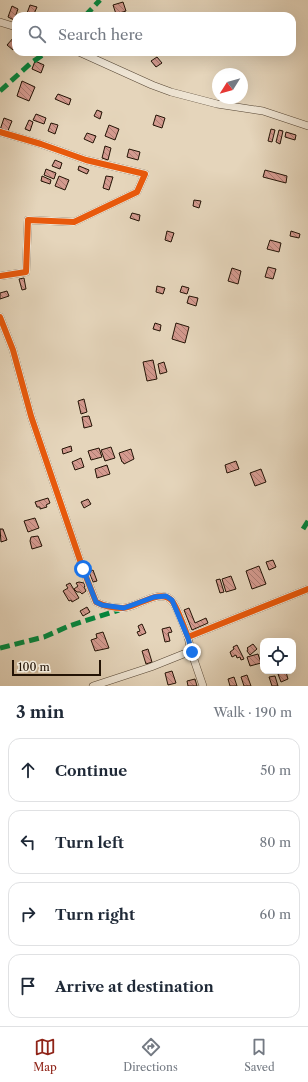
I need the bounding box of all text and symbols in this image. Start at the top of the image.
search box [12,12,296,56]
icon: search [26,23,48,45]
text: Search here [58,25,143,44]
north arrow [212,68,248,104]
route start [74,560,92,578]
map controls [260,638,296,674]
button: locate [260,638,296,674]
route end [183,643,201,661]
scale bar [12,658,101,677]
text: 100 m [18,660,50,674]
text: 3 min [16,702,65,722]
text: Walk · 190 m [213,704,292,720]
icon: ahead [17,759,39,781]
text: Continue [55,761,127,780]
text: 50 m [260,762,291,778]
icon: left [17,831,39,853]
text: Turn left [55,833,124,852]
text: 80 m [259,834,291,850]
icon: right [17,903,39,925]
text: Turn right [55,905,135,924]
text: 60 m [260,906,291,922]
icon: arrive [17,975,39,997]
text: Arrive at destination [55,977,214,996]
tab: Map [33,1036,57,1074]
tab: Directions [123,1036,178,1074]
tab: Saved [244,1036,275,1074]

